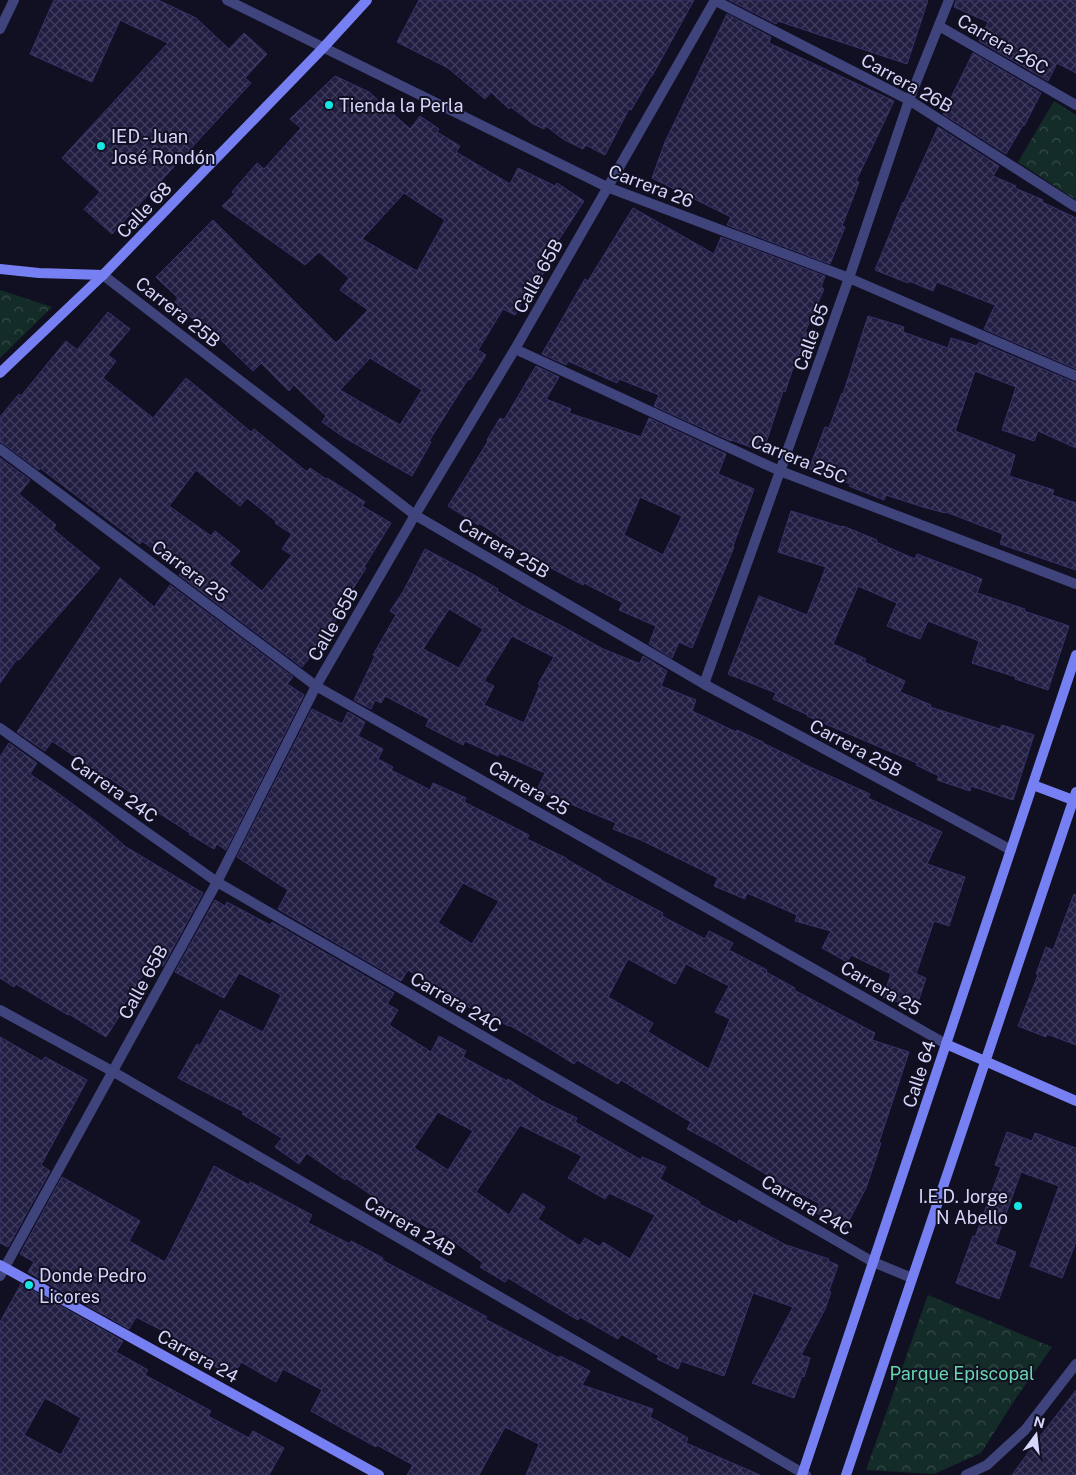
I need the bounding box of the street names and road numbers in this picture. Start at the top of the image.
street label: Carrera 26C [954,9,1052,79]
street label: Carrera 26B [858,49,956,117]
street label: Carrera 26 [606,160,696,212]
street label: Calle 68 [112,178,176,242]
street label: Calle 65B [509,235,567,317]
street label: Carrera 25B [131,272,225,352]
street label: Calle 65 [789,301,833,373]
street label: Carrera 25C [748,430,850,488]
street label: Carrera 25B [455,513,553,583]
street label: Carrera 25 [148,536,232,606]
street label: Calle 65B [303,583,363,665]
street label: Carrera 25B [806,715,906,781]
street label: Carrera 24C [66,751,162,827]
street label: Carrera 25 [485,756,573,820]
street label: Calle 65B [114,941,172,1023]
street label: Carrera 25 [837,956,925,1020]
street label: Carrera 24C [407,967,505,1037]
street label: Calle 64 [898,1038,940,1110]
street label: Carrera 24C [758,1170,856,1240]
street label: Carrera 24B [361,1192,459,1260]
street label: Carrera 24 [154,1325,242,1387]

